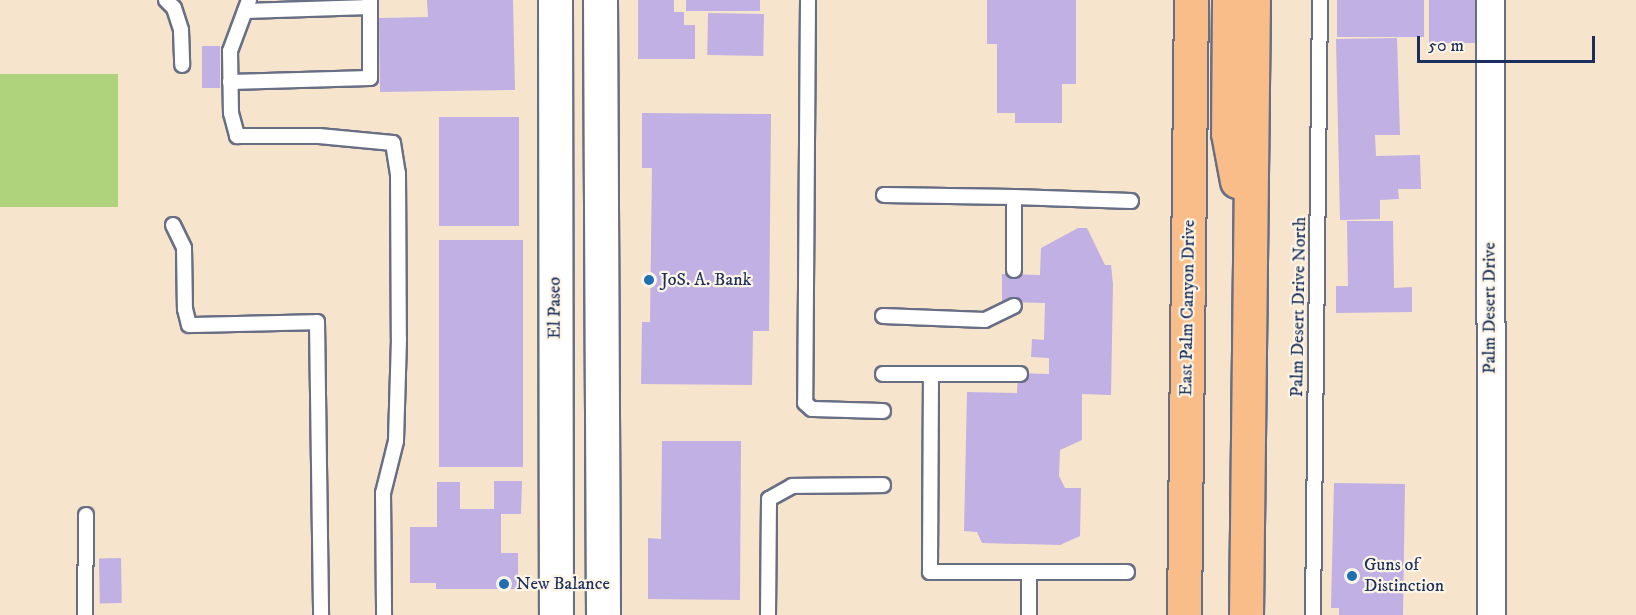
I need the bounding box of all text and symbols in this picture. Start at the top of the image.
scale bar [1420,24,1598,62]
text: 50 m [1428,35,1464,57]
street label: Palm Desert Drive North [1287,217,1311,397]
street label: East Palm Canyon Drive [1176,220,1200,396]
street label: Palm Desert Drive [1479,242,1501,374]
place label: JoS. A. Bank [661,269,751,291]
marker: JoS. A. Bank [642,273,656,287]
street label: El Paseo [544,277,566,339]
place label: Guns of Distinction [1364,555,1444,598]
marker: Guns of Distinction [1345,569,1359,583]
place label: New Balance [516,573,610,595]
marker: New Balance [497,577,511,591]

